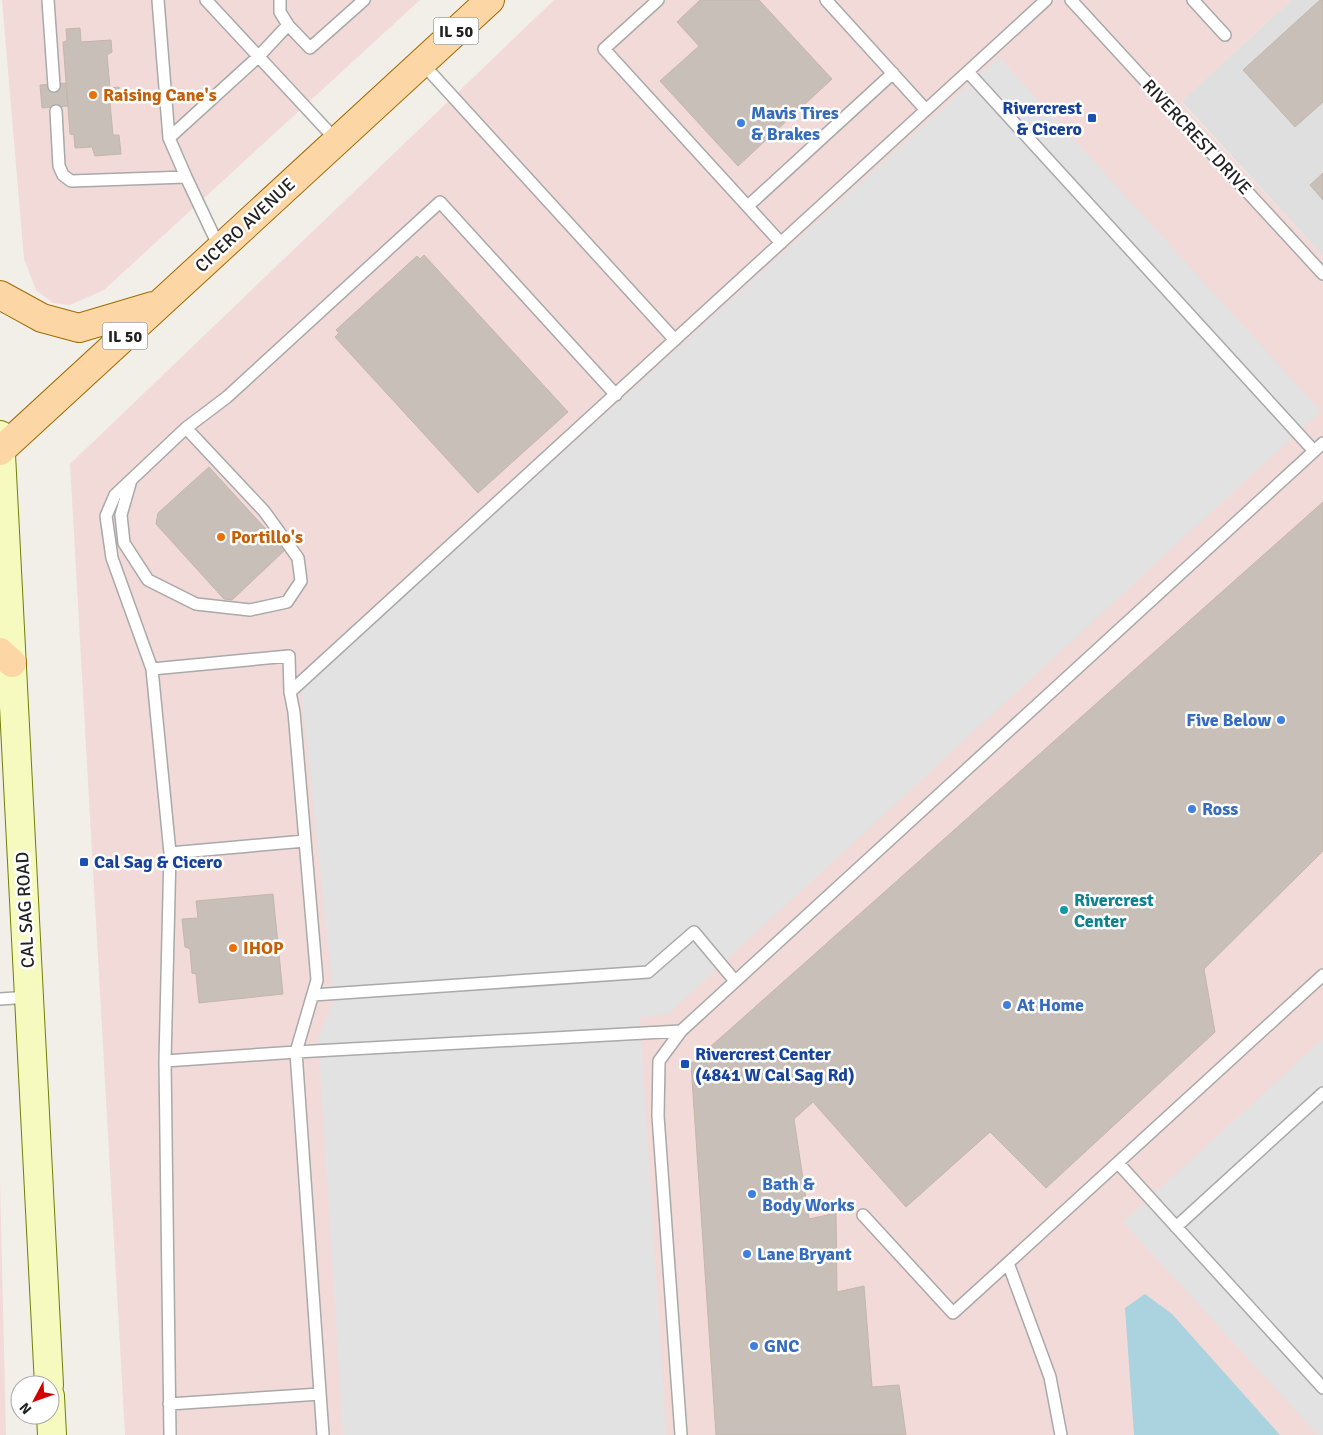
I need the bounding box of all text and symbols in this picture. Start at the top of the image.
road number: IL 50 [434,18,478,44]
street label: RIVERCREST DRIVE [1138,75,1256,199]
place label: Raising Cane's [103,84,217,106]
marker: Raising Cane's [87,89,99,101]
place label: Rivercrest & Cicero [1002,97,1082,140]
place label: Mavis Tires & Brakes [751,102,839,145]
marker: Rivercrest & Cicero [1086,112,1098,124]
marker: Mavis Tires & Brakes [735,117,747,129]
street label: CICERO AVENUE [190,173,300,277]
road number: IL 50 [102,322,148,350]
place label: Portillo's [231,526,303,548]
marker: Portillo's [215,531,227,543]
place label: Five Below [1186,709,1271,731]
marker: Five Below [1275,714,1287,726]
place label: Ross [1202,798,1238,820]
marker: Ross [1186,803,1198,815]
street label: CAL SAG ROAD [11,851,39,969]
place label: Cal Sag & Cicero [94,851,222,873]
marker: Cal Sag & Cicero [78,856,90,868]
place label: Rivercrest Center [1074,889,1154,932]
marker: Rivercrest Center [1058,904,1070,916]
place label: IHOP [243,937,284,959]
marker: IHOP [227,942,239,954]
place label: At Home [1017,994,1084,1016]
marker: At Home [1001,999,1013,1011]
place label: Rivercrest Center (4841 W Cal Sag Rd) [695,1043,855,1086]
marker: Rivercrest Center (4841 W Cal Sag Rd) [679,1058,691,1070]
place label: Bath & Body Works [762,1173,855,1216]
marker: Bath & Body Works [746,1188,758,1200]
place label: Lane Bryant [757,1243,852,1265]
marker: Lane Bryant [741,1248,753,1260]
place label: GNC [764,1335,799,1357]
marker: GNC [748,1340,760,1352]
north arrow [10,1375,60,1425]
text: N [16,1399,35,1417]

